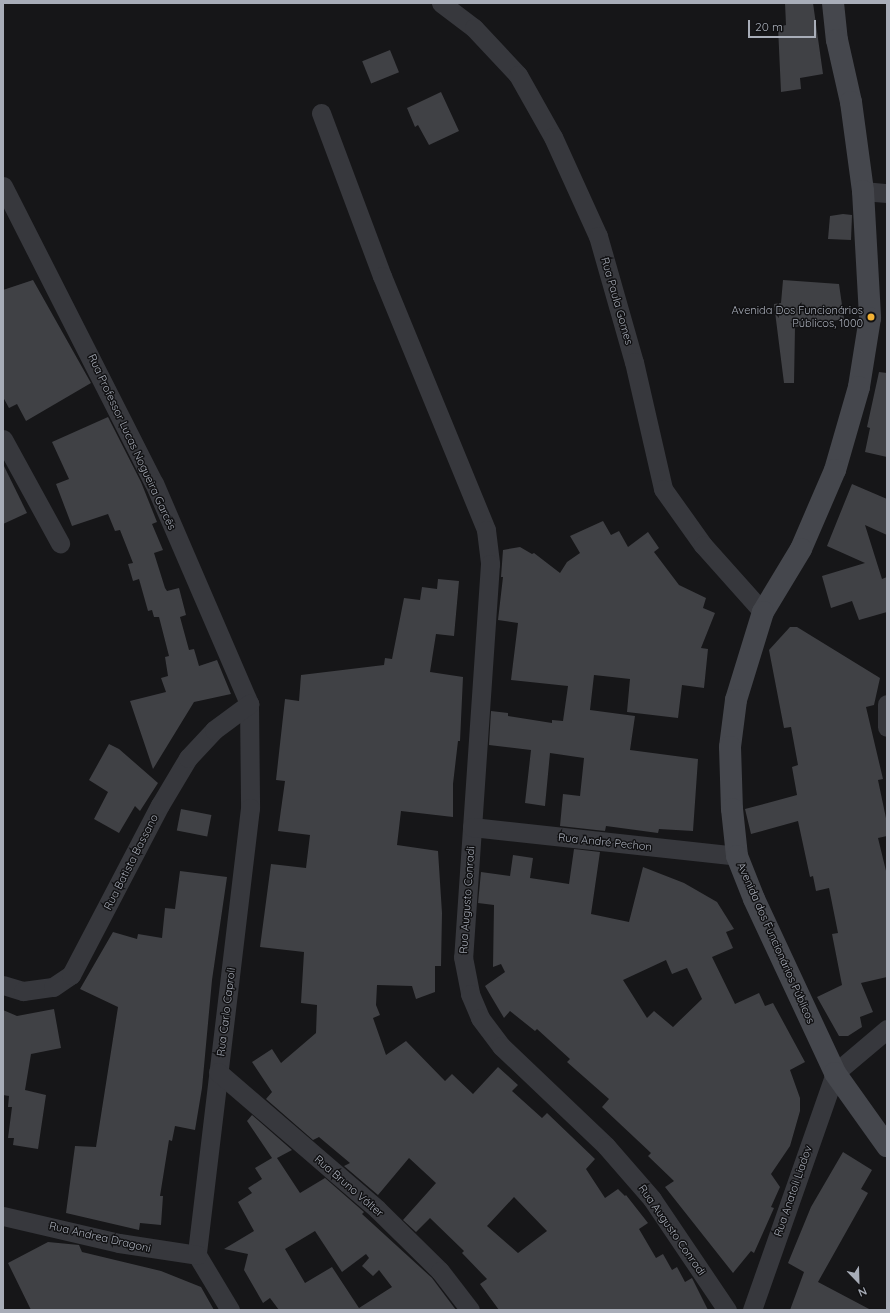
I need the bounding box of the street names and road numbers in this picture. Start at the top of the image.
street label: Rua Paula Gomes [598,256,636,346]
street label: Rua Professor Lucas Nogueira Garcês [85,352,179,532]
street label: Rua Batista Bassano [101,812,161,912]
street label: Rua André Pechon [557,831,653,853]
street label: Rua Augusto Conradi [457,846,477,954]
street label: Avenida dos Funcionários Públicos [734,860,818,1026]
street label: Rua Carlo Caproli [214,967,238,1057]
street label: Rua Anatoli Liadov [771,1144,815,1238]
street label: Rua Bruno Válter [312,1152,386,1220]
street label: Rua Augusto Conradi [636,1182,708,1278]
street label: Rua Andrea Dragoni [48,1219,152,1255]

